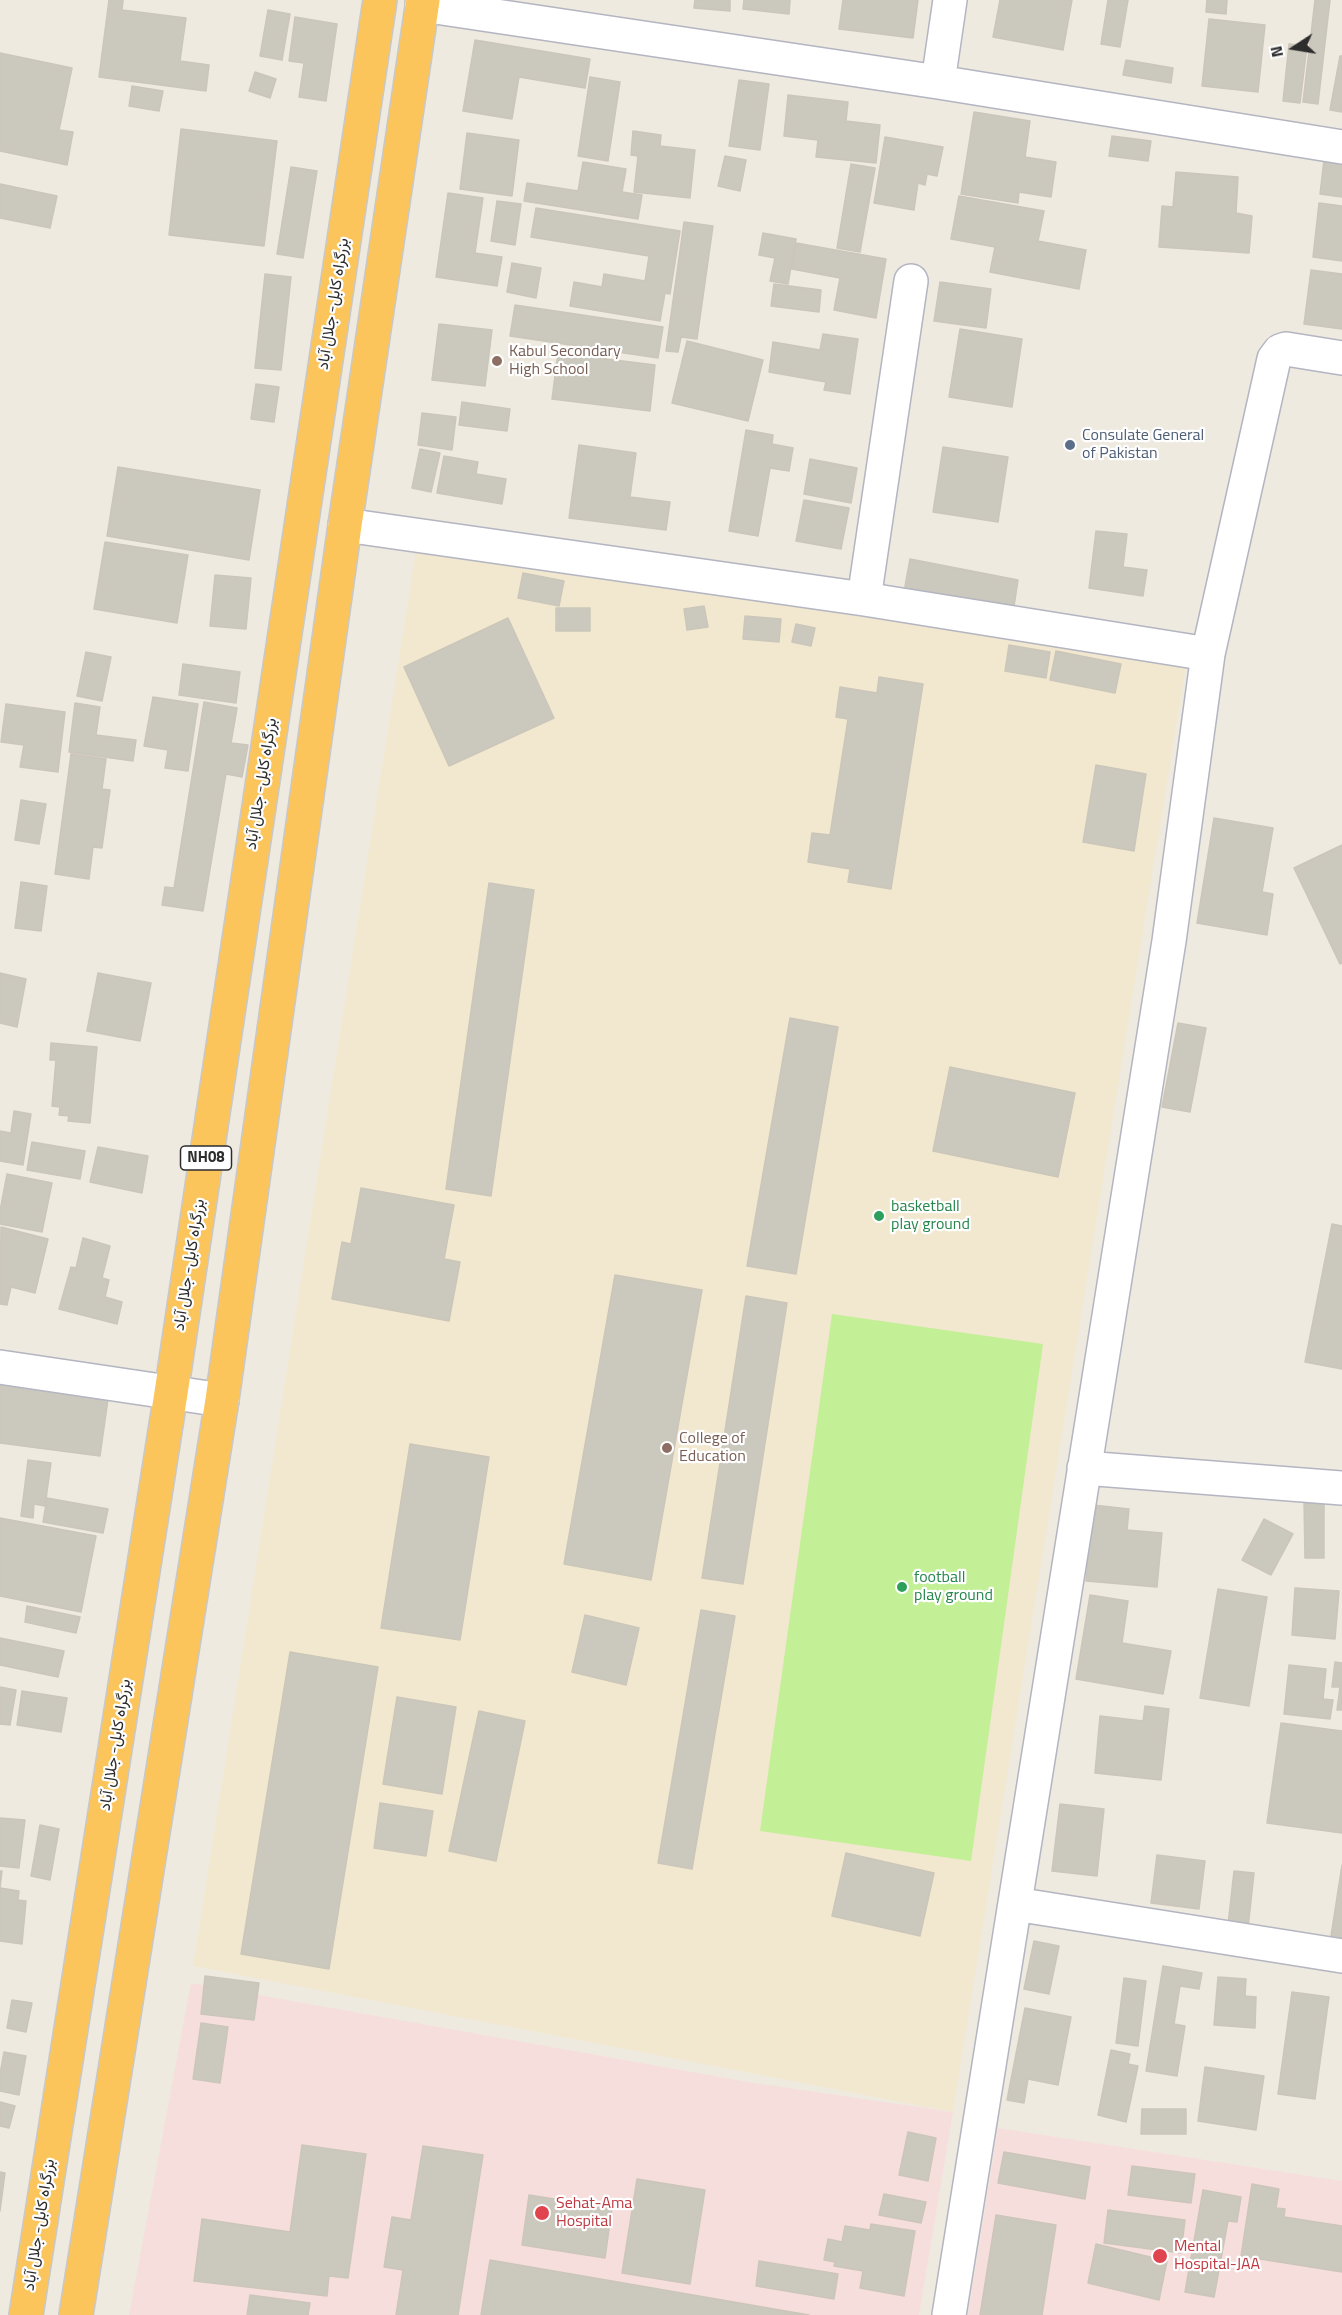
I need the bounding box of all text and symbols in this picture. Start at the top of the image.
north arrow [1264,18,1324,78]
text: N [1264,44,1289,60]
street label: بزرگراه کابل- جلال آباد [314,237,354,371]
place label: Kabul Secondary High School [509,342,621,380]
marker: Kabul Secondary High School [490,354,504,368]
place label: Consulate General of Pakistan [1082,426,1204,464]
marker: Consulate General of Pakistan [1063,438,1077,452]
street label: بزرگراه کابل- جلال آباد [242,717,282,851]
road number: NH08 [180,1146,232,1170]
place label: basketball play ground [891,1197,970,1235]
street label: بزرگراه کابل- جلال آباد [170,1198,210,1332]
marker: basketball play ground [872,1209,886,1223]
place label: College of Education [679,1429,746,1467]
marker: College of Education [660,1441,674,1455]
place label: football play ground [914,1568,993,1606]
marker: football play ground [895,1580,909,1594]
street label: بزرگراه کابل- جلال آباد [96,1678,136,1812]
street label: بزرگراه کابل- جلال آباد [20,2158,60,2292]
place label: Sehat-Ama Hospital [556,2194,632,2232]
marker: Sehat-Ama Hospital [533,2204,551,2222]
place label: Mental Hospital-JAA [1174,2237,1260,2275]
marker: Mental Hospital-JAA [1151,2247,1169,2265]

